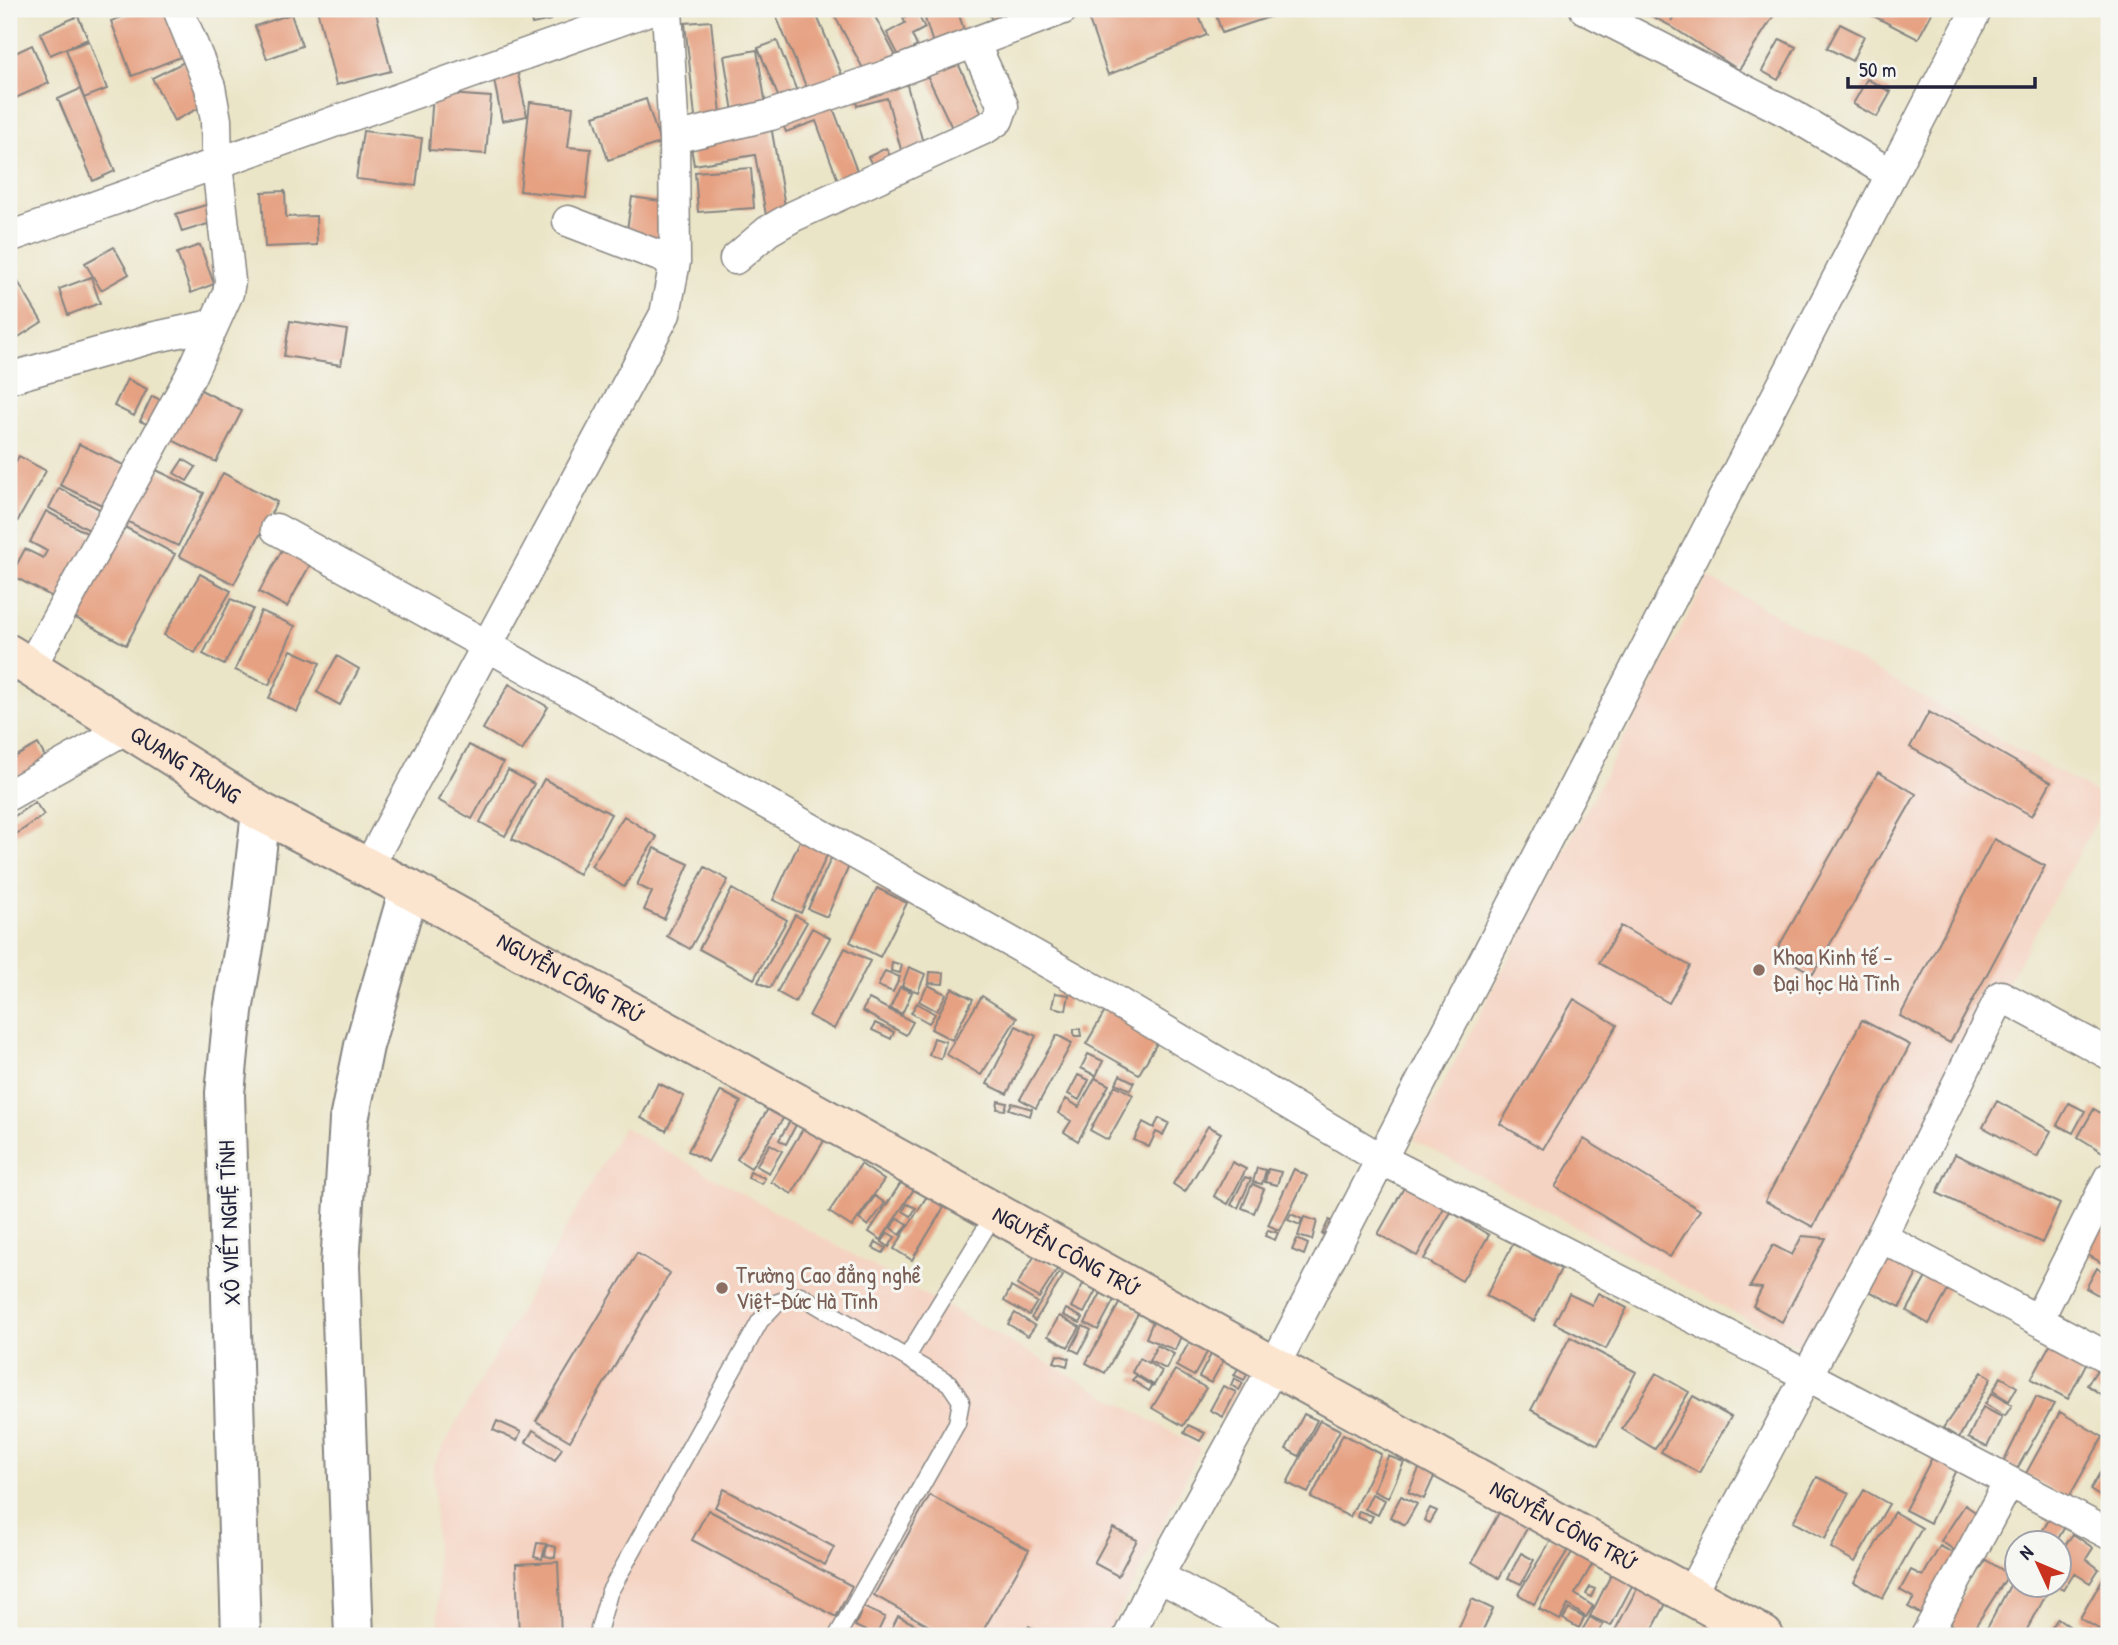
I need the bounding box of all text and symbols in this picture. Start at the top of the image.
scale bar [1848,46,2036,90]
text: 50 m [1859,55,1896,84]
street label: QUANG TRUNG [124,718,247,810]
street label: NGUYỄN CÔNG TRỨ [492,925,650,1031]
place label: Khoa Kinh tế - Đại học Hà Tĩnh [1773,941,1900,998]
marker: Khoa Kinh tế - Đại học Hà Tĩnh [1751,962,1767,978]
street label: XÔ VIẾT NGHỆ TĨNH [210,1140,247,1306]
street label: NGUYỄN CÔNG TRỨ [988,1198,1146,1304]
place label: Trường Cao đẳng nghề Việt-Đức Hà Tĩnh [736,1259,921,1316]
marker: Trường Cao đẳng nghề Việt-Đức Hà Tĩnh [714,1280,730,1296]
street label: NGUYỄN CÔNG TRỨ [1485,1472,1644,1578]
north arrow [2002,1530,2072,1600]
text: N [2013,1540,2039,1565]

